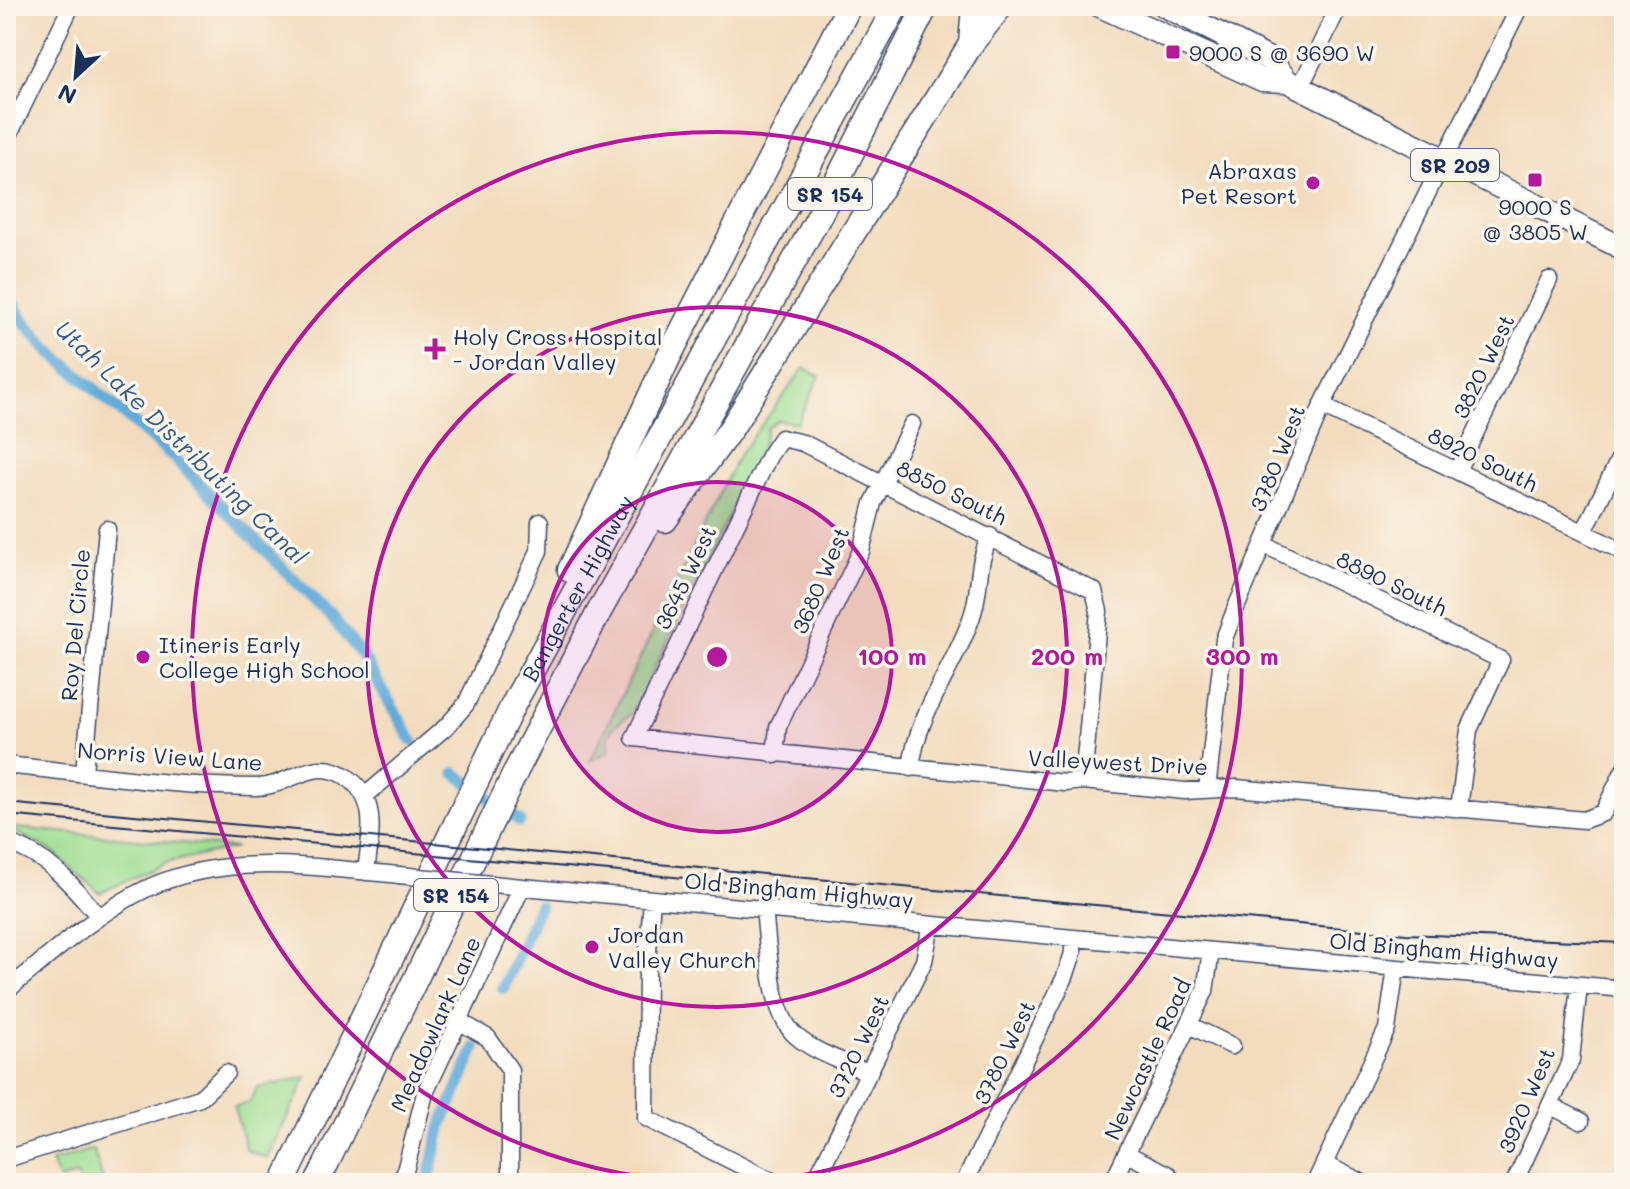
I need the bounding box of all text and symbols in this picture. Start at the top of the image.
north arrow [36,36,116,116]
place label: 9000 S @ 3690 W [1189,38,1375,67]
marker: 9000 S @ 3690 W [1164,43,1182,61]
text: N [53,78,81,111]
road number: SR 209 [1411,149,1499,181]
place label: Abraxas Pet Resort [1181,156,1297,210]
marker: 9000 S @ 3805 W [1526,171,1544,189]
marker: Abraxas Pet Resort [1304,174,1322,192]
road number: SR 154 [788,178,872,210]
place label: 9000 S @ 3805 W [1482,192,1588,246]
street label: 3820 West [1445,309,1521,423]
water label: Utah Lake Distributing Canal [49,313,315,571]
place label: Holy Cross Hospital - Jordan Valley [453,322,663,376]
marker: Holy Cross Hospital - Jordan Valley [424,338,446,360]
street label: 3780 West [1243,400,1311,516]
street label: 8920 South [1423,420,1543,498]
street label: 8850 South [892,453,1012,531]
street label: Bangerter Highway [514,490,640,686]
street label: 3645 West [647,520,723,634]
street label: 3680 West [784,522,856,638]
street label: 8890 South [1332,544,1452,622]
street label: Roy Del Circle [54,548,96,702]
place label: Itineris Early College High School [159,630,370,684]
text: 100 m [857,640,927,671]
text: 200 m [1031,640,1103,671]
text: 300 m [1206,640,1278,671]
centre of rings [703,643,731,671]
marker: Itineris Early College High School [134,648,152,666]
street label: Norris View Lane [76,735,264,777]
street label: Valleywest Drive [1027,743,1209,781]
street label: Old Bingham Highway [683,866,915,914]
road number: SR 154 [414,879,498,911]
place label: Jordan Valley Church [608,920,756,974]
street label: Old Bingham Highway [1328,926,1560,974]
street label: Meadowlark Lane [383,932,487,1116]
marker: Jordan Valley Church [583,938,601,956]
street label: Newcastle Road [1097,974,1197,1144]
street label: 3720 West [821,990,895,1102]
street label: 3780 West [966,995,1042,1109]
street label: 3920 West [1491,1043,1561,1157]

